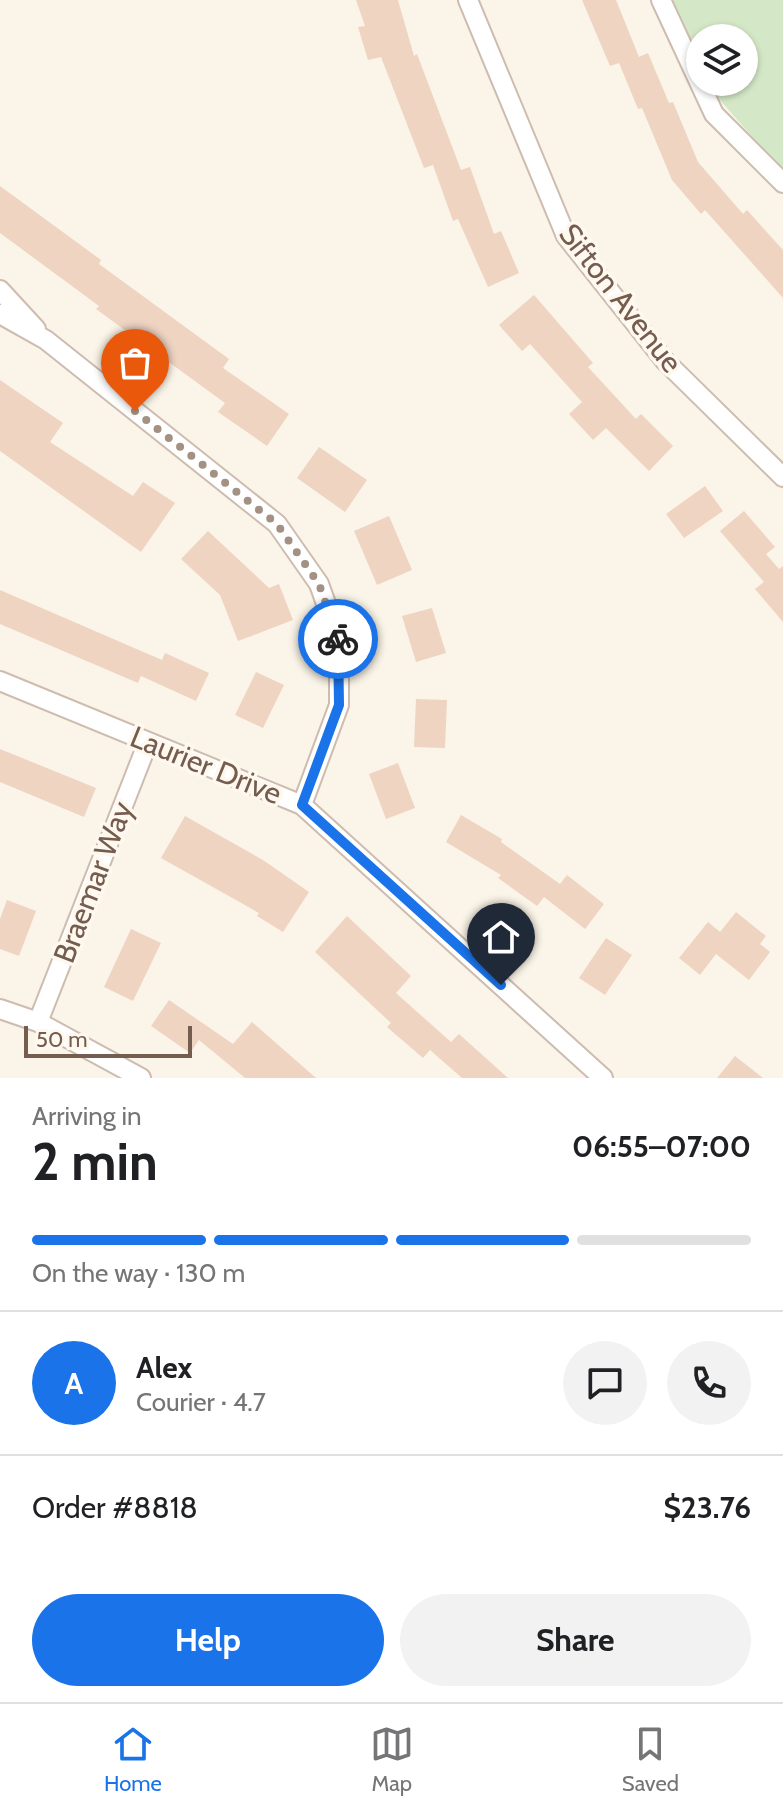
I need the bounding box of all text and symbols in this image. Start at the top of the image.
map controls [686,24,758,96]
button: layers [686,24,758,96]
street label: Sifton Avenue [551,216,691,380]
pin [101,329,169,411]
icon: bag [113,341,157,385]
courier [298,599,378,679]
icon: bike [316,617,360,661]
street label: Laurier Drive [125,718,287,812]
street label: Braemar Way [45,796,141,968]
pin [467,903,535,985]
icon: home [479,915,523,959]
scale bar [24,1022,192,1058]
text: 50 m [36,1026,88,1053]
text: Arriving in [32,1100,142,1132]
text: 06:55–07:00 [572,1128,751,1165]
text: 2 min [32,1130,158,1193]
text: On the way · 130 m [32,1257,245,1289]
button: chat [563,1341,647,1425]
button: phone [667,1341,751,1425]
text: Alex [136,1349,192,1386]
text: A [65,1365,83,1402]
text: Courier · 4.7 [136,1386,266,1418]
text: Order #8818 [32,1489,198,1526]
text: $23.76 [663,1489,751,1526]
button: Help [32,1594,384,1686]
button: Share [400,1594,751,1686]
tab: Home [104,1722,162,1797]
tab: Map [370,1722,414,1797]
tab: Saved [622,1722,679,1797]

